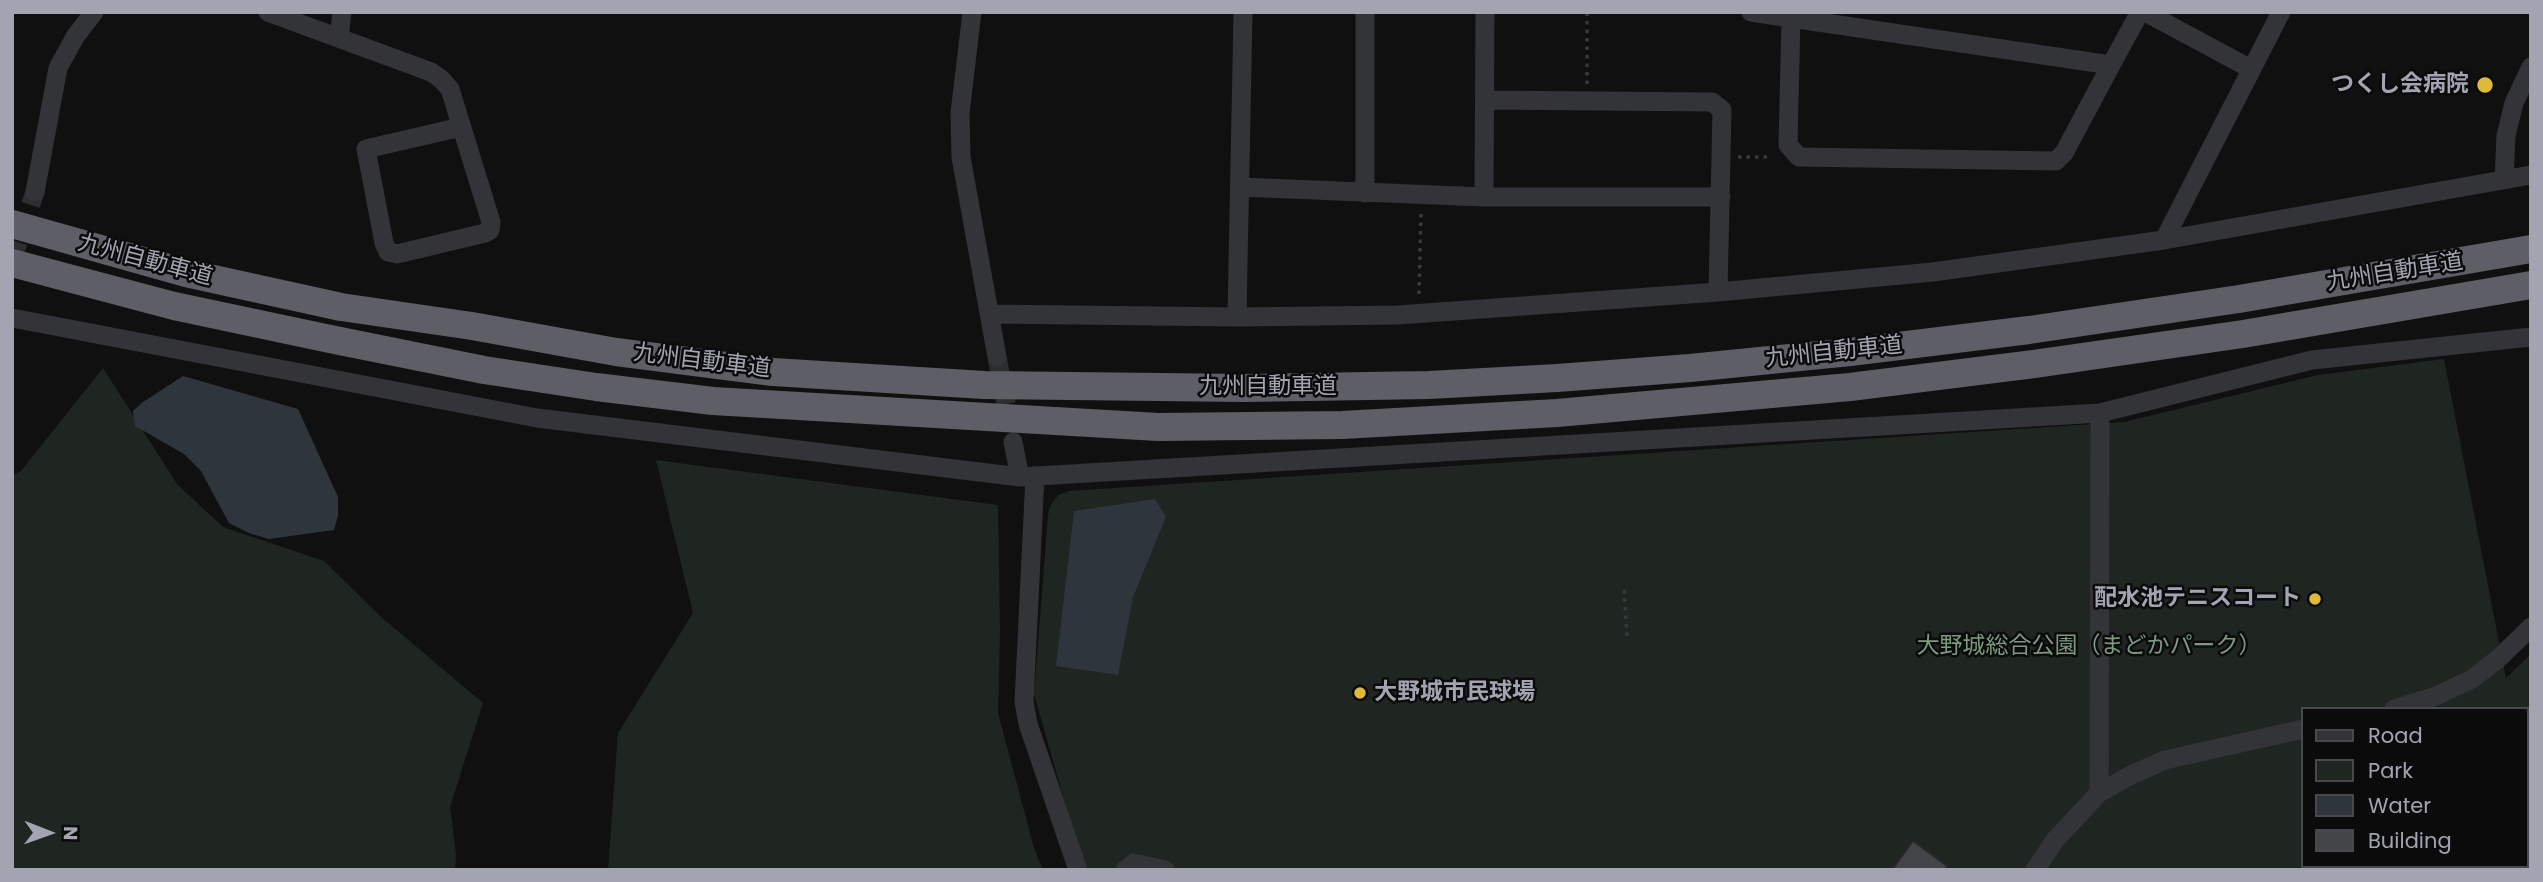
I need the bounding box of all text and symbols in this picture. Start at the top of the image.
place label: つくし会病院 [2331,71,2469,99]
marker: つくし会病院 [2475,75,2495,95]
street label: 九州自動車道 [75,230,215,292]
street label: 九州自動車道 [2325,249,2465,297]
street label: 九州自動車道 [1764,332,1904,374]
street label: 九州自動車道 [632,340,772,384]
street label: 九州自動車道 [1199,373,1337,401]
place label: 配水池テニスコート [2094,585,2301,613]
marker: 配水池テニスコート [2307,591,2323,607]
park label: 大野城総合公園（まどかパーク） [1917,633,2261,661]
place label: 大野城市民球場 [1374,679,1535,707]
marker: 大野城市民球場 [1352,685,1368,701]
legend [2302,707,2529,868]
text: Road [2368,721,2423,750]
text: Park [2368,756,2413,785]
text: Water [2368,791,2431,820]
north arrow [14,798,84,868]
text: N [57,826,84,841]
text: Building [2368,826,2452,855]

